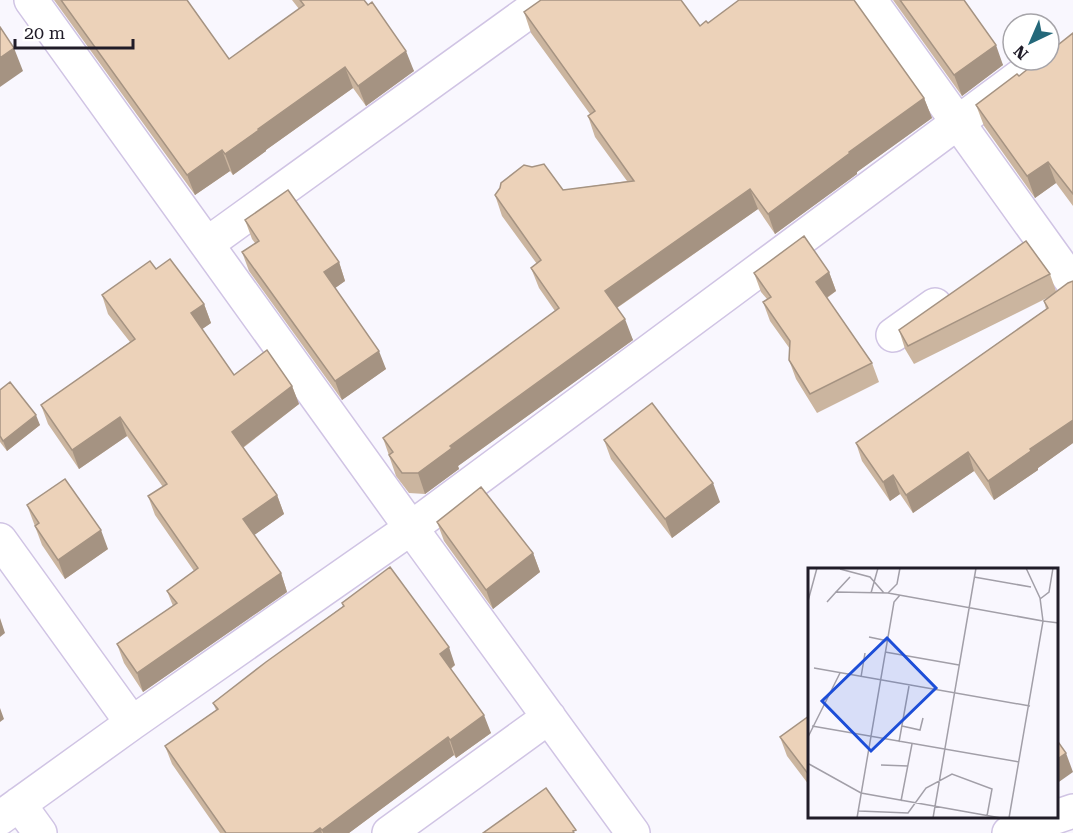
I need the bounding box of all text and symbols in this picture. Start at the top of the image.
scale bar [15,12,134,50]
north arrow [1001,12,1061,72]
text: 20 m [24,22,65,43]
text: N [1010,41,1032,64]
inset map [808,568,1058,818]

